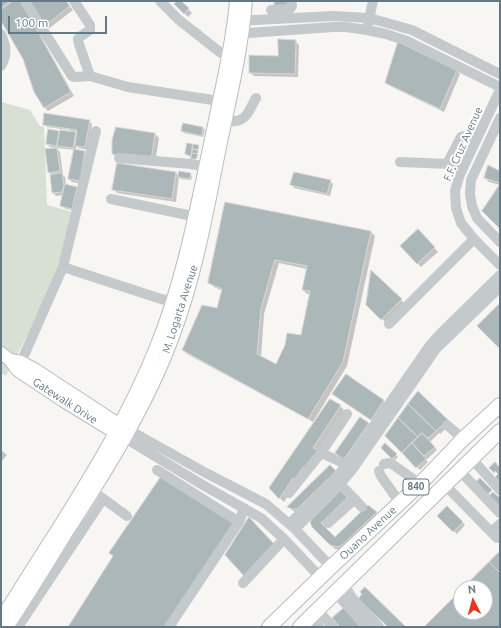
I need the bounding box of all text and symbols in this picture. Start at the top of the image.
scale bar [10,8,109,34]
text: 100 m [15,16,48,29]
street label: F.F. Cruz Avenue [441,105,485,183]
street label: M. Logarta Avenue [159,263,201,355]
street label: Gatewalk Drive [30,375,100,427]
road number: 840 [403,479,429,495]
street label: Ouano Avenue [337,503,399,563]
north arrow [453,580,493,620]
text: N [467,583,477,595]

